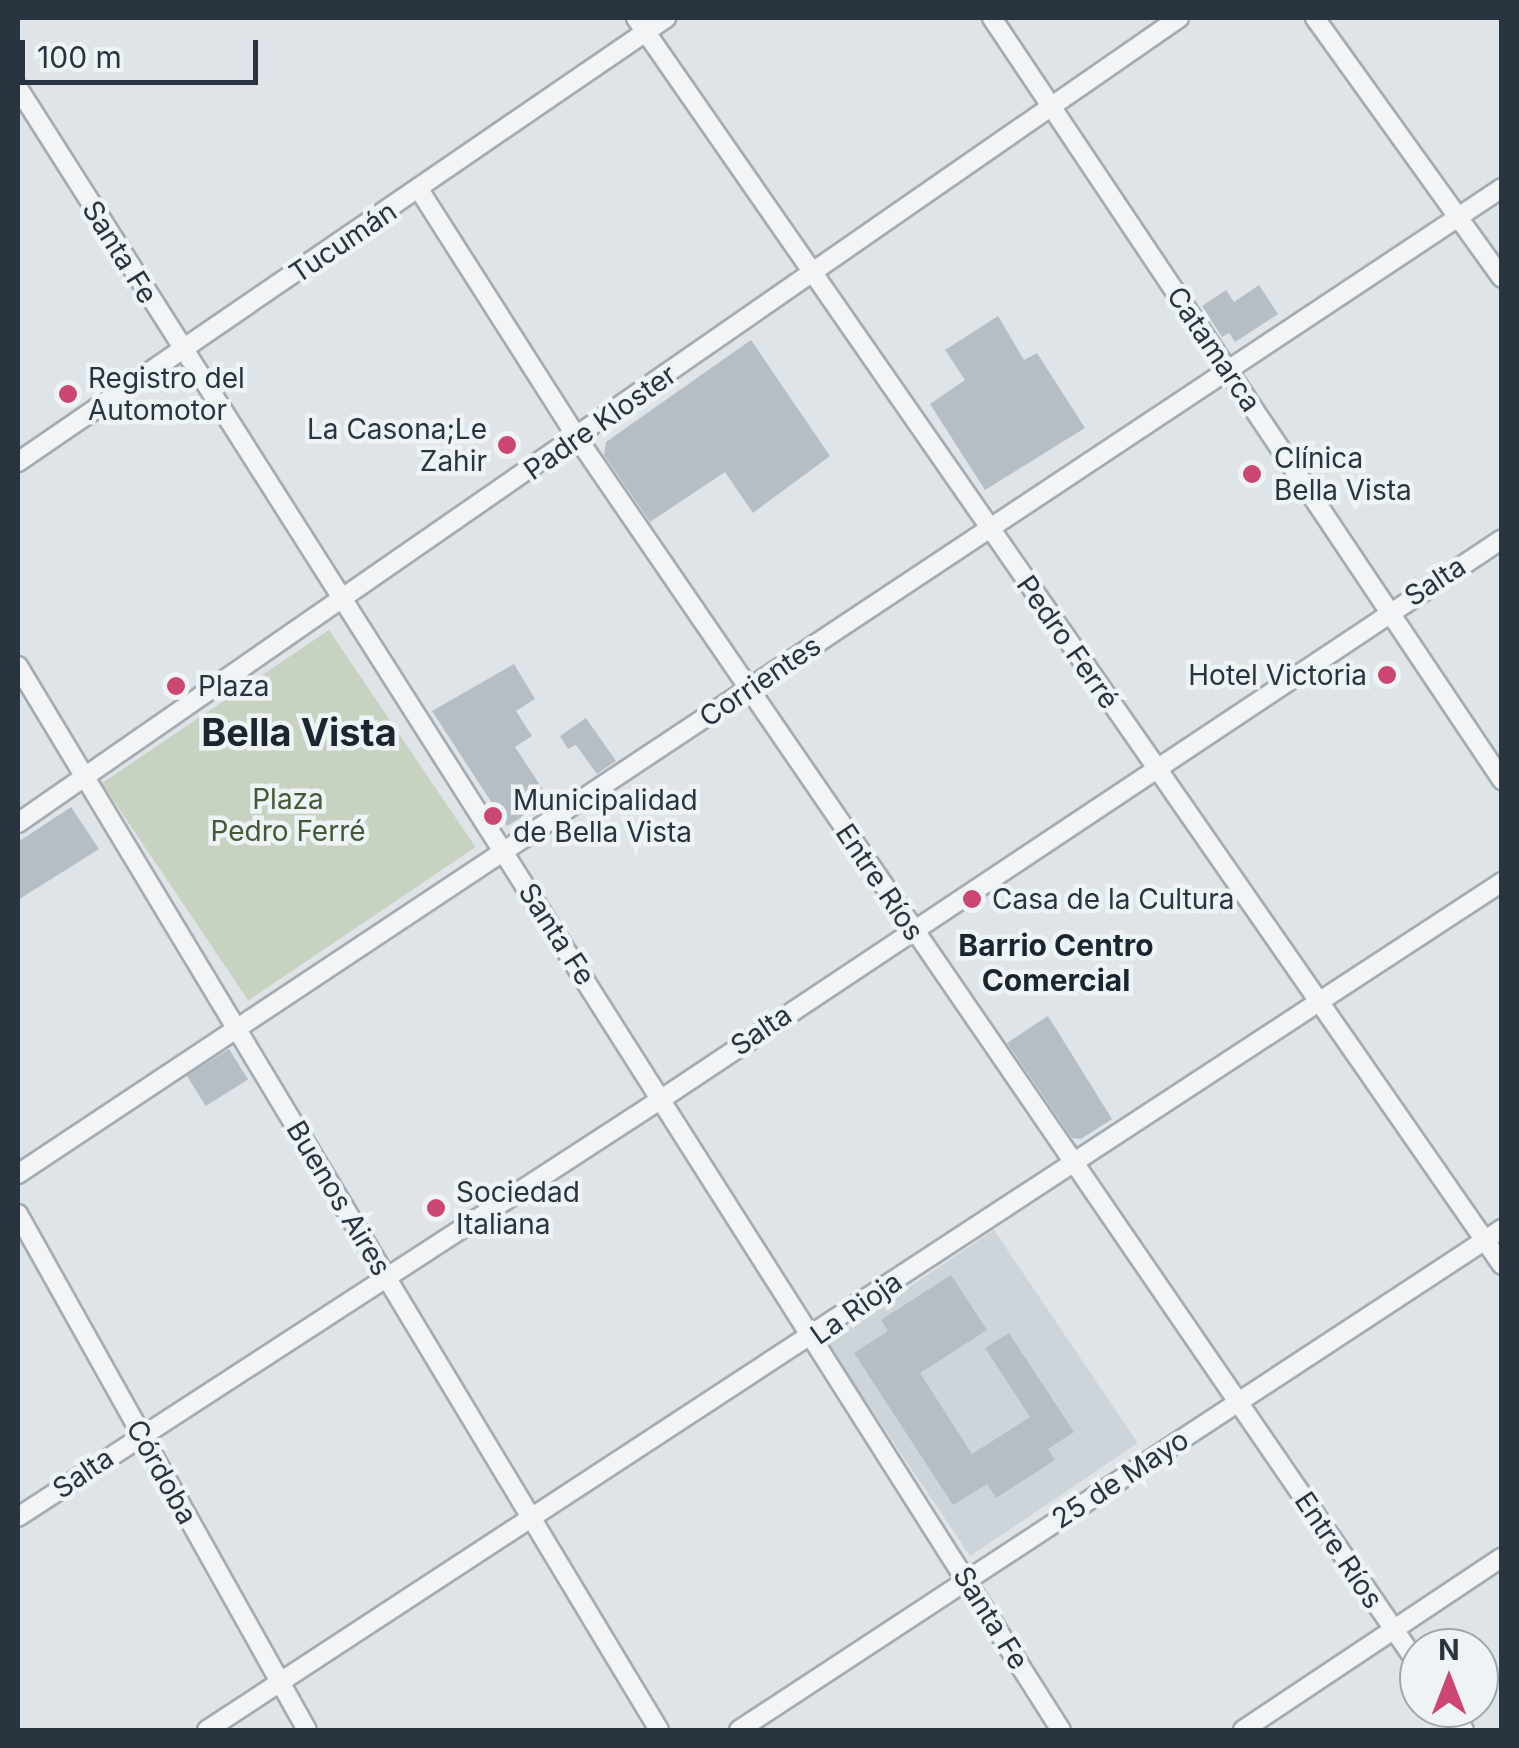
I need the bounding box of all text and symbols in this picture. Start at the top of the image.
scale bar [25,20,262,82]
text: 100 m [37,39,122,75]
street label: Santa Fe [75,194,165,310]
street label: Tucumán [283,194,403,290]
street label: Catamarca [1160,280,1268,418]
street label: Padre Kloster [517,357,683,487]
place label: Registro del Automotor [88,361,245,427]
marker: Registro del Automotor [57,383,79,405]
place label: La Casona;Le Zahir [307,412,487,478]
marker: La Casona;Le Zahir [496,434,518,456]
place label: Clínica Bella Vista [1274,441,1412,507]
marker: Clínica Bella Vista [1239,461,1265,487]
street label: Salta [1398,549,1472,613]
street label: Pedro Ferré [1010,569,1126,715]
street label: Corrientes [693,628,827,734]
place label: Hotel Victoria [1188,658,1367,692]
marker: Hotel Victoria [1376,664,1398,686]
place label: Plaza [198,669,270,703]
marker: Plaza [163,673,189,699]
district label: Bella Vista [201,710,397,756]
park label: Plaza Pedro Ferré [210,782,366,848]
place label: Municipalidad de Bella Vista [513,783,698,849]
marker: Municipalidad de Bella Vista [482,805,504,827]
street label: Entre Ríos [829,817,931,947]
street label: Santa Fe [512,877,602,991]
place label: Casa de la Cultura [992,882,1234,916]
marker: Casa de la Cultura [961,888,983,910]
district label: Barrio Centro Comercial [958,927,1154,998]
street label: Salta [724,998,798,1062]
street label: Buenos Aires [280,1115,398,1281]
place label: Sociedad Italiana [456,1175,580,1241]
marker: Sociedad Italiana [425,1197,447,1219]
street label: La Rioja [804,1265,908,1351]
street label: Córdoba [120,1414,204,1530]
street label: 25 de Mayo [1045,1422,1195,1536]
street label: Salta [46,1441,120,1505]
street label: Entre Ríos [1288,1485,1390,1615]
street label: Santa Fe [946,1560,1036,1676]
north arrow [1399,1628,1499,1728]
text: N [1438,1633,1460,1667]

